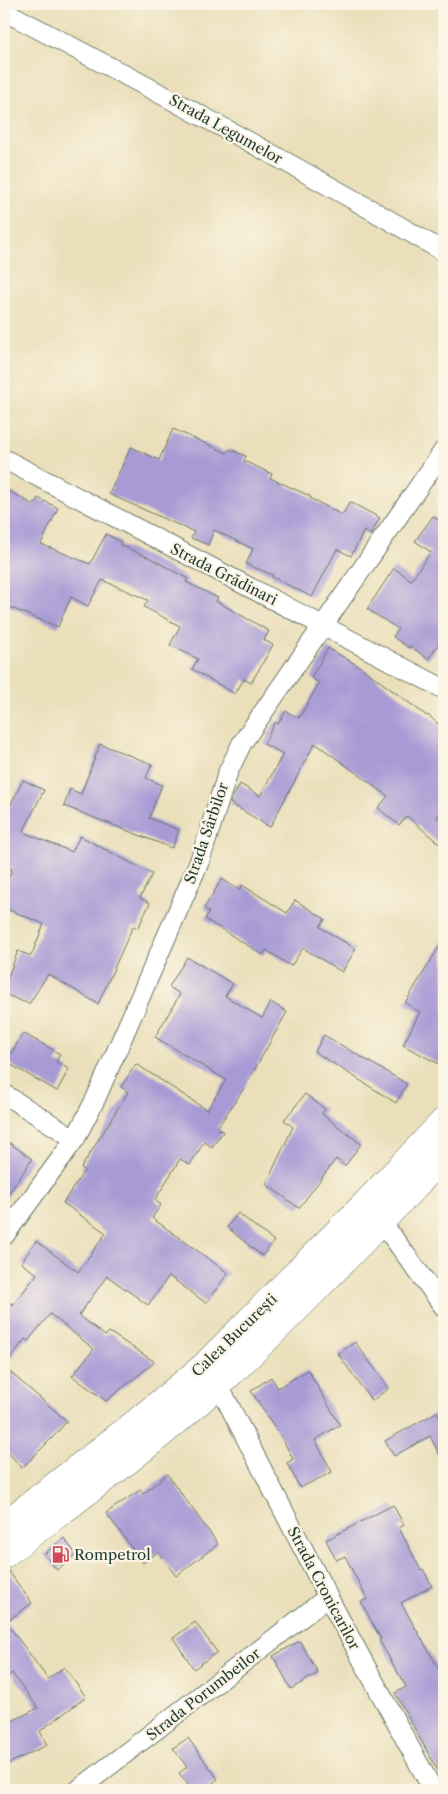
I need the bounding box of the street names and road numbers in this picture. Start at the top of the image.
street label: Strada Legumelor [166,90,287,168]
street label: Strada Grădinari [167,539,281,609]
street label: Strada Sârbilor [180,779,232,886]
street label: Calea București [187,1289,281,1381]
street label: Strada Cronicarilor [284,1523,365,1653]
street label: Strada Porumbeilor [142,1643,264,1744]

